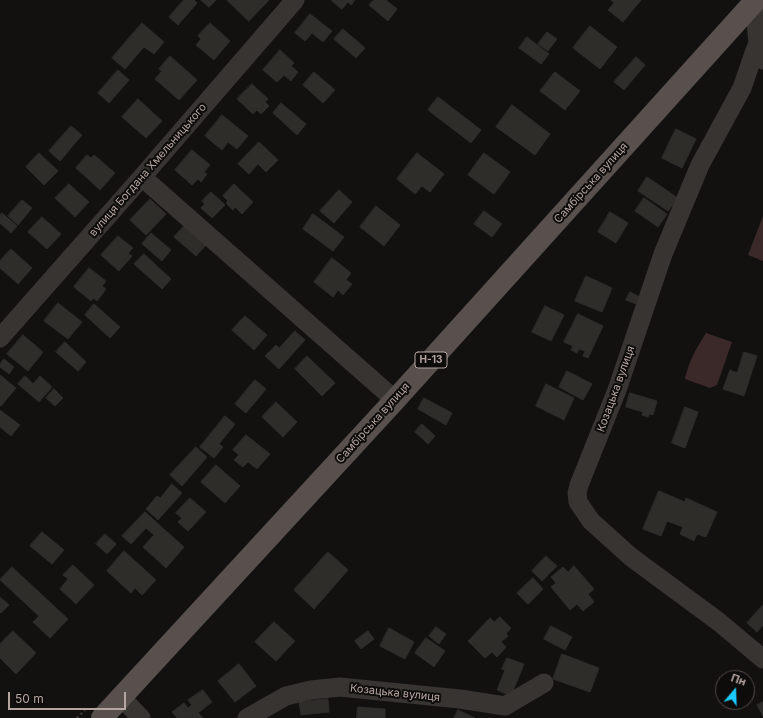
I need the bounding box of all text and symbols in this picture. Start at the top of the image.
street label: вулиця Богдана Хмельницького [87,101,209,239]
street label: Самбірська вулиця [551,140,631,226]
street label: Козацька вулиця [594,344,638,434]
road number: Н-13 [415,352,447,368]
street label: Самбірська вулиця [333,380,413,466]
north arrow [715,670,755,710]
text: Пн [729,671,748,689]
street label: Козацька вулиця [349,682,441,704]
scale bar [10,684,128,710]
text: 50 m [15,691,44,706]

